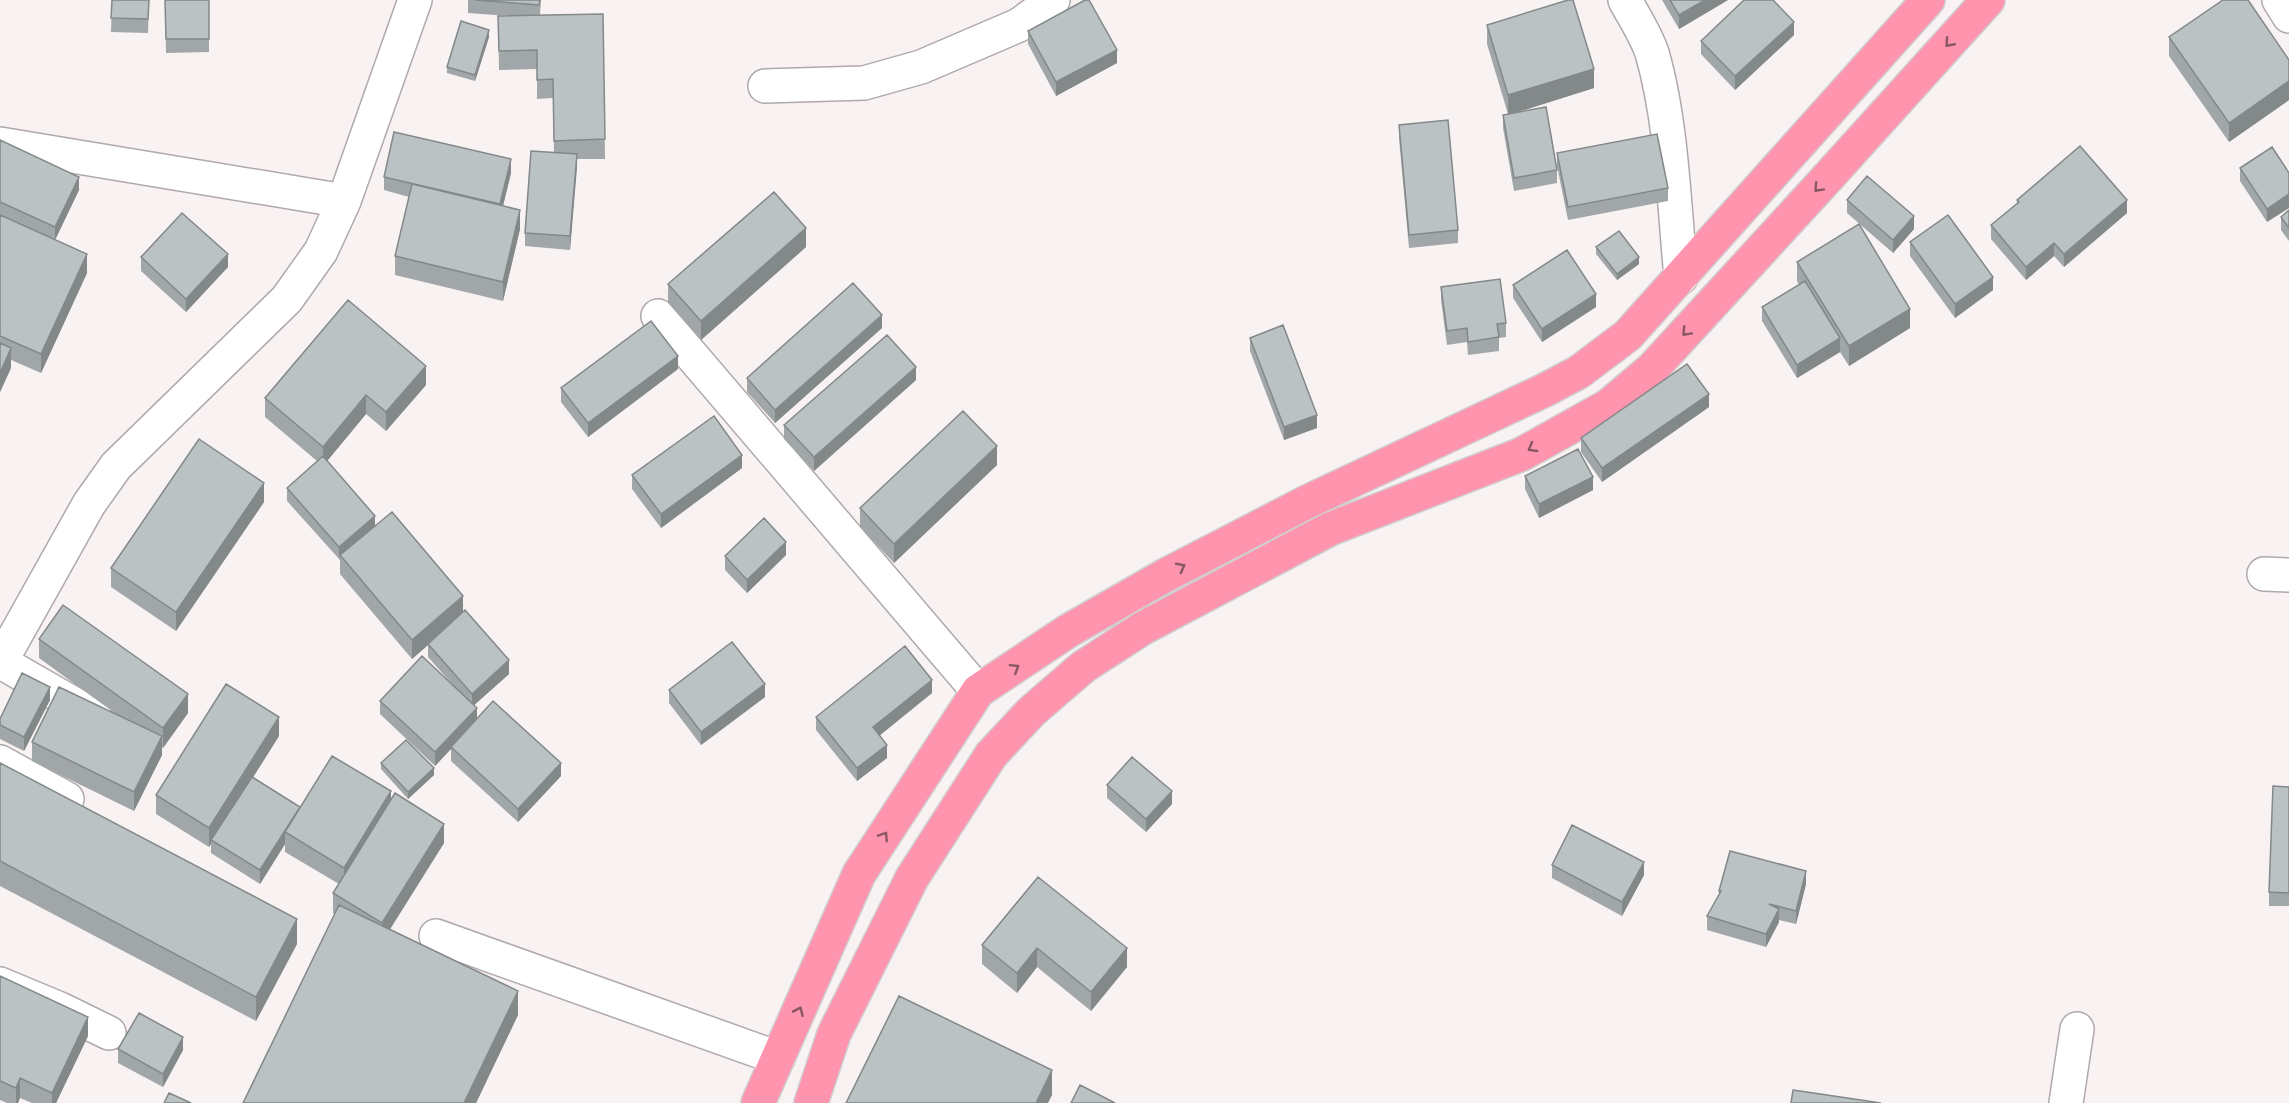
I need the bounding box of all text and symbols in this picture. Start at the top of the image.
one-way arrow [1945,37,1956,47]
one-way arrow [1815,181,1826,192]
one-way arrow [1682,325,1693,335]
one-way arrow [1528,441,1538,452]
one-way arrow [1175,563,1186,575]
one-way arrow [1008,665,1019,676]
one-way arrow [877,832,888,843]
one-way arrow [791,1006,803,1017]

